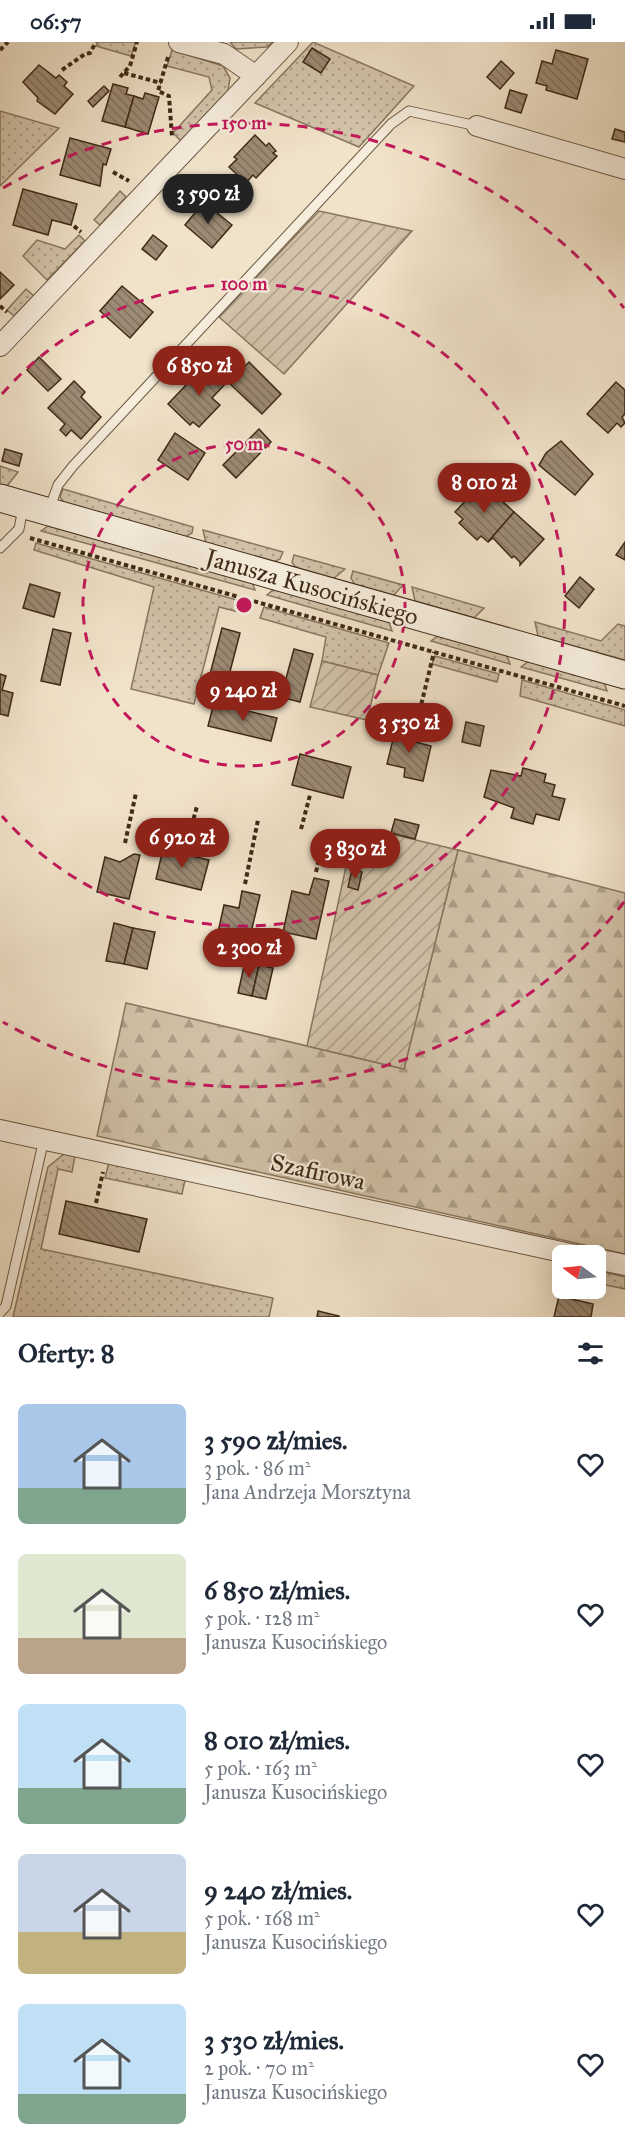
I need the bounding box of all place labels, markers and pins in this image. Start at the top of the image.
pin: 3 590 zł [146,174,270,225]
pin: 6 850 zł [137,346,261,397]
pin: 8 010 zł [422,463,546,514]
centre of rings [234,595,254,615]
pin: 9 240 zł [181,671,305,722]
pin: 3 530 zł [347,703,471,754]
pin: 6 920 zł [120,818,244,869]
pin: 3 830 zł [293,829,417,880]
pin: 2 300 zł [187,928,311,979]

